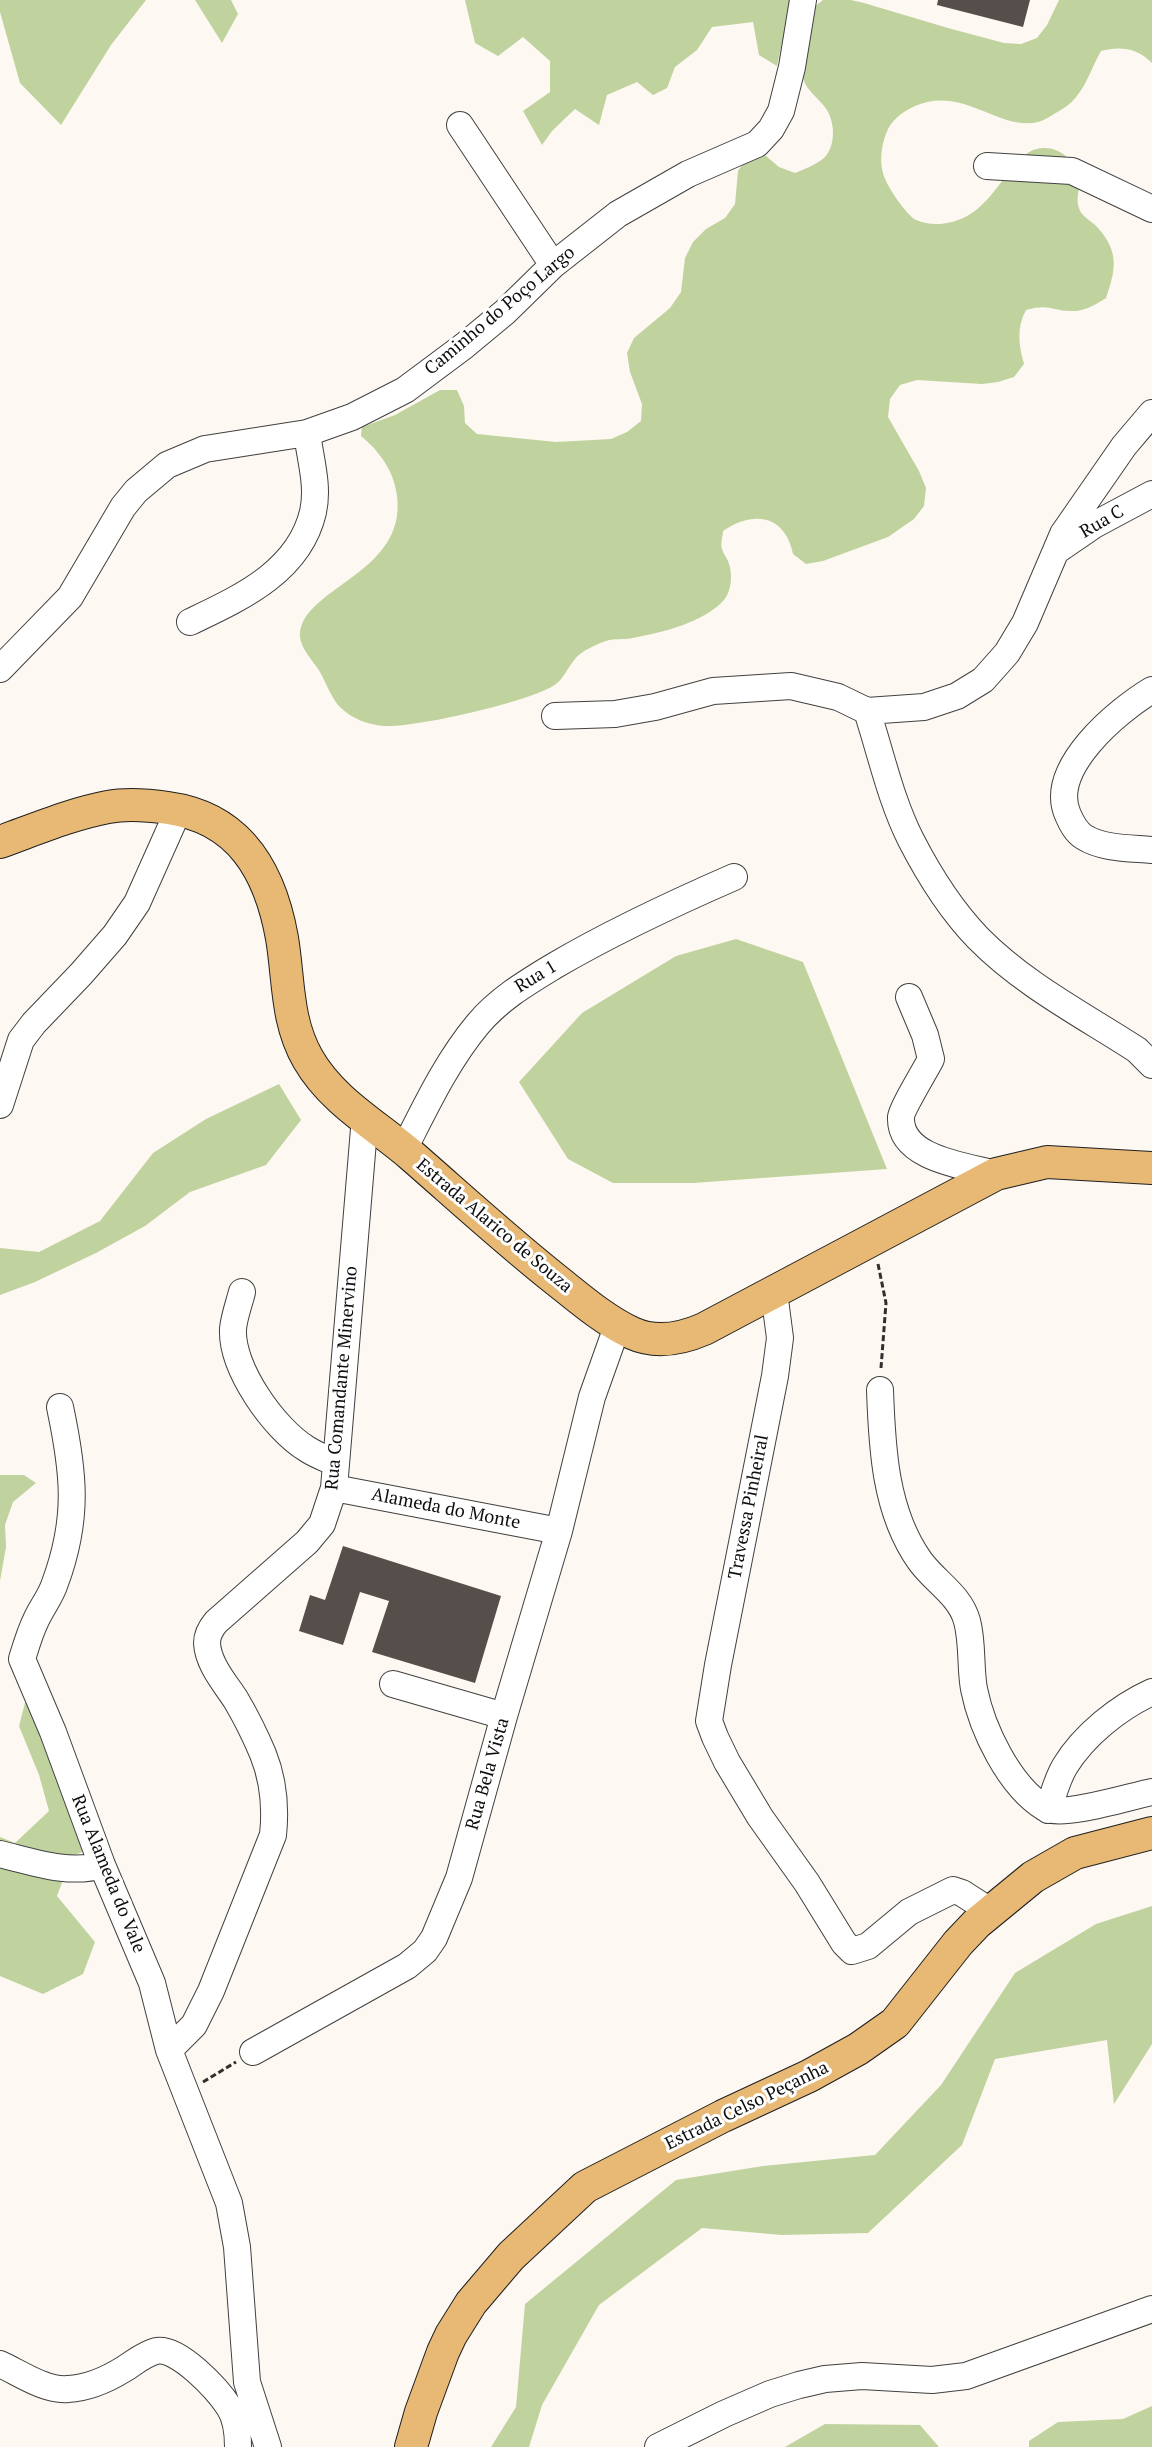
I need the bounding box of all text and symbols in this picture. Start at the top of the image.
street label: Caminho do Poço Largo [421,242,579,380]
street label: Rua C [1076,501,1128,543]
street label: Rua 1 [511,956,561,998]
street label: Estrada Alarico de Souza [412,1154,576,1298]
street label: Rua Comandante Minervino [321,1265,363,1491]
street label: Travessa Pinheiral [724,1433,774,1581]
street label: Alameda do Monte [370,1484,522,1534]
street label: Rua Bela Vista [462,1715,514,1833]
street label: Rua Alameda do Vale [66,1792,150,1956]
street label: Estrada Celso Peçanha [662,2057,832,2155]

